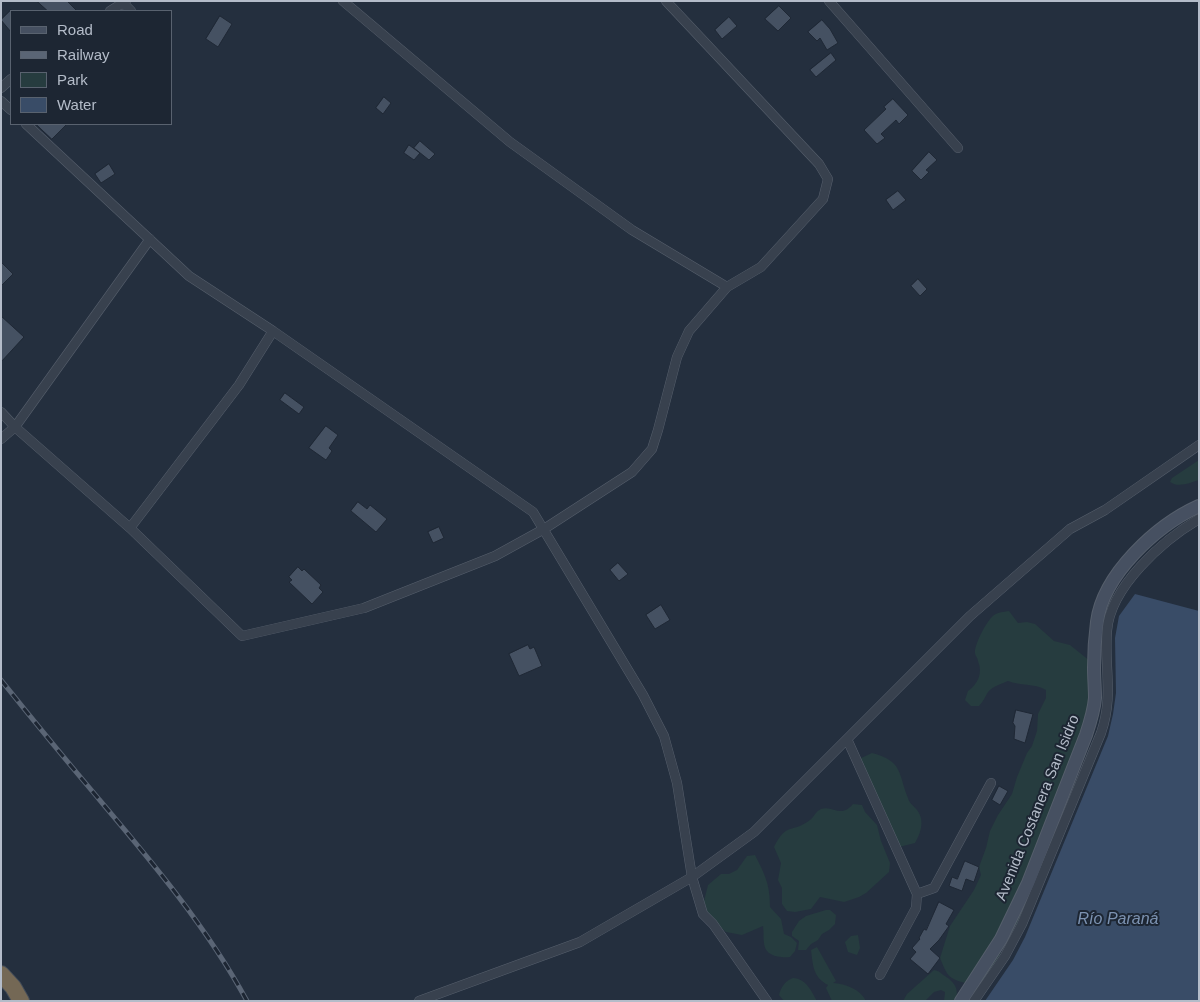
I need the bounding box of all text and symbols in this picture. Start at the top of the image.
legend [10,10,172,125]
text: Road [57,21,93,38]
text: Railway [57,46,110,63]
text: Park [57,71,88,88]
text: Water [57,96,96,113]
street label: Avenida Costanera San Isidro [992,712,1084,904]
water label: Río Paraná [1078,910,1158,930]

